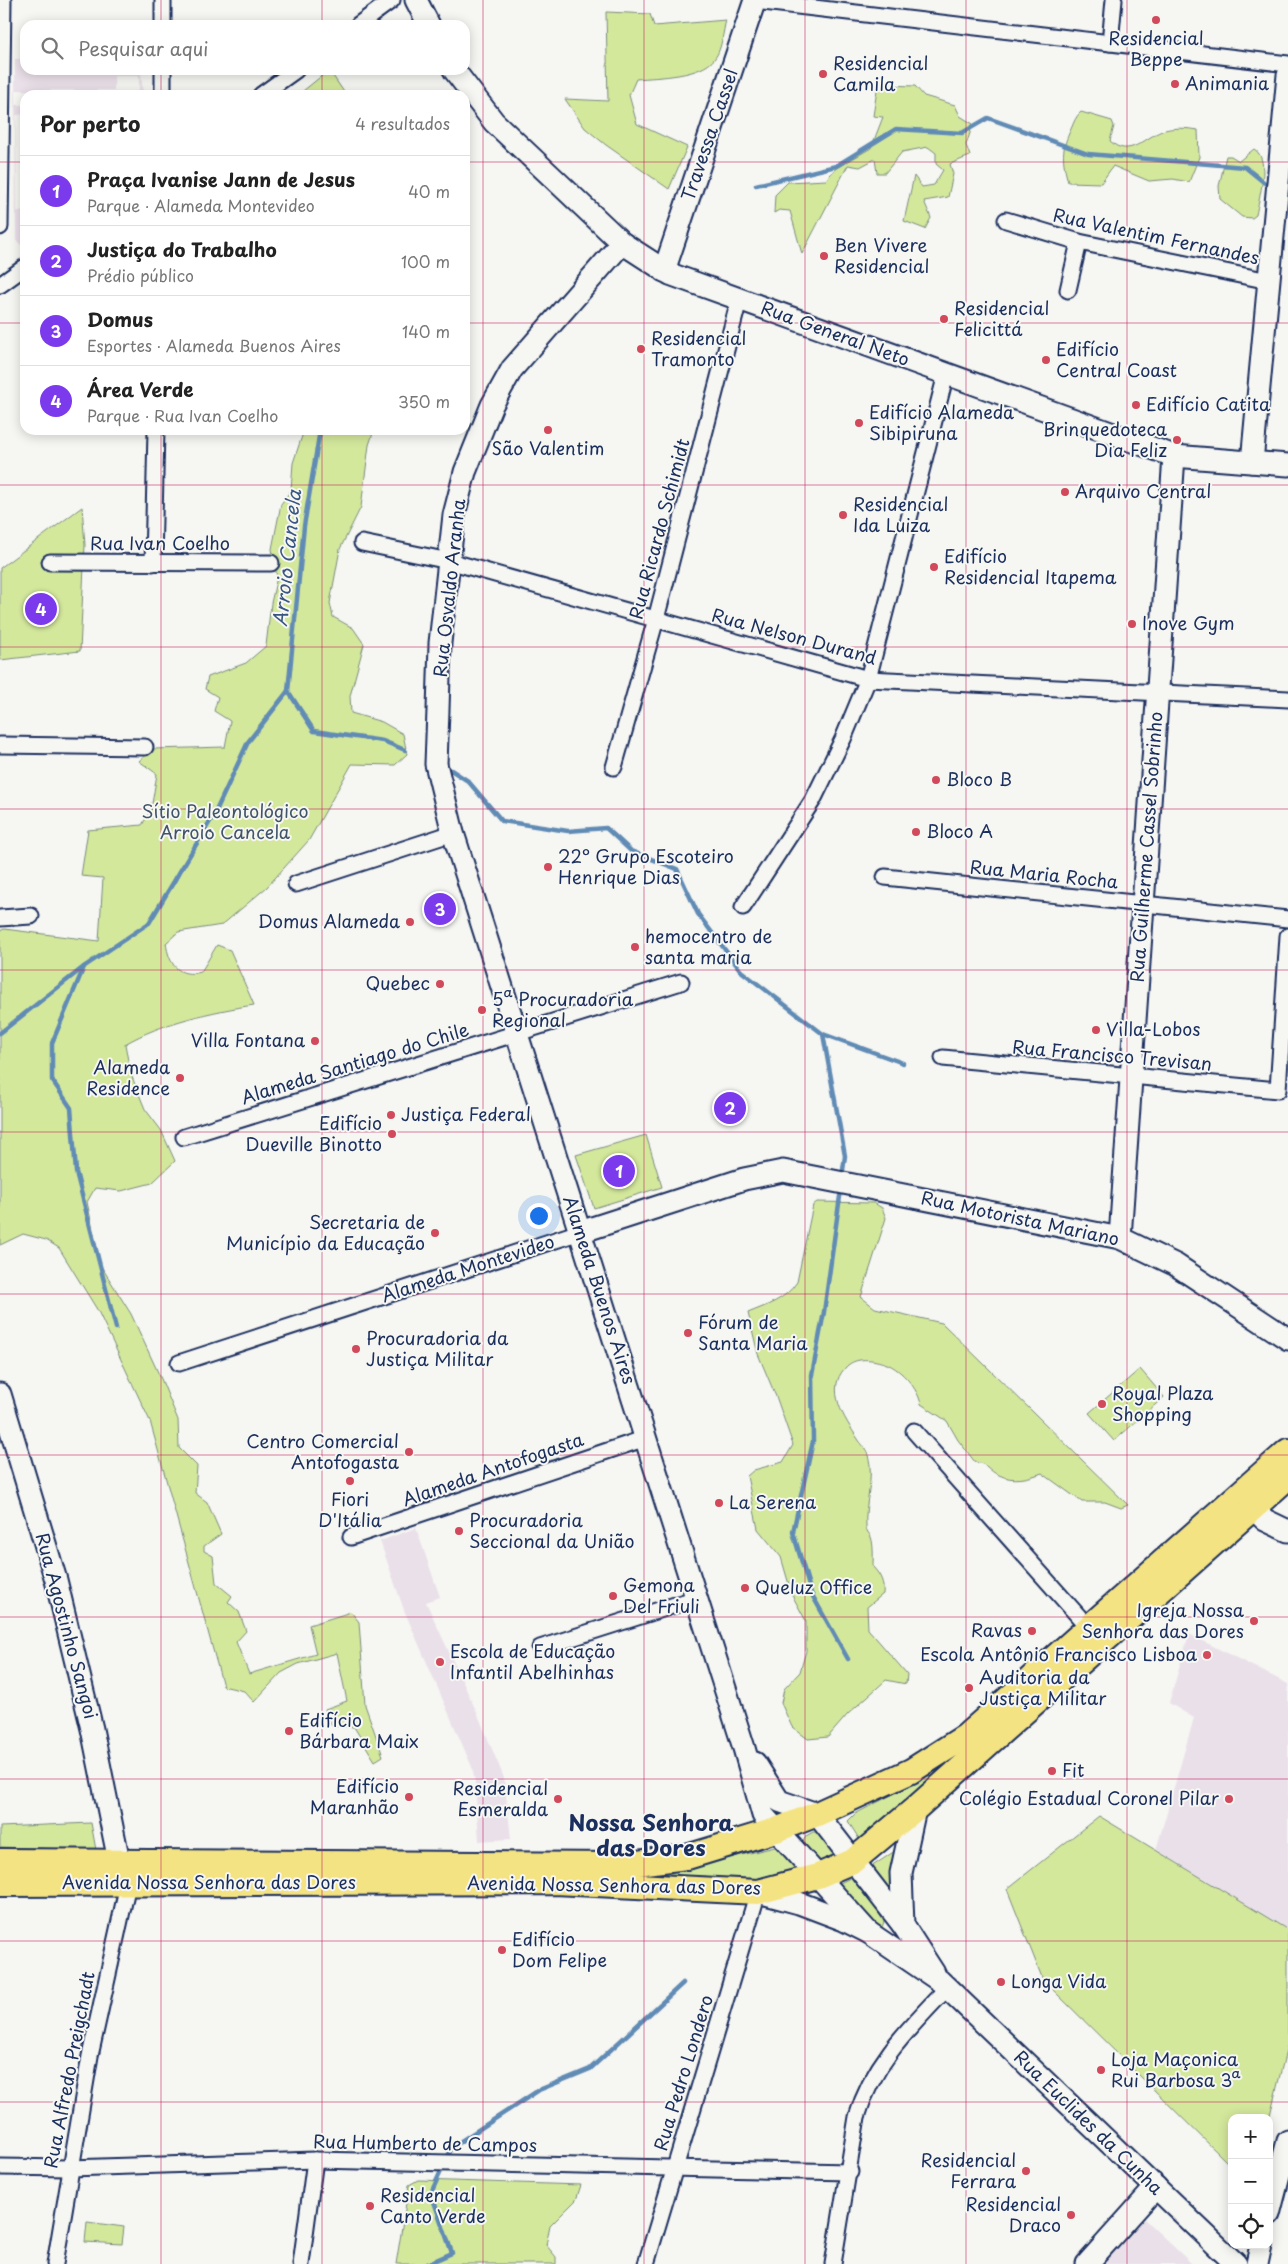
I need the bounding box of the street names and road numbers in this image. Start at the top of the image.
street label: Travessa Cassel [673,65,744,204]
street label: Rua Valentim Fernandes [1051,200,1262,271]
street label: Rua General Neto [757,293,914,372]
street label: Rua Ricardo Schimidt [621,435,696,622]
street label: Rua Osvaldo Aranha [426,497,471,678]
street label: Rua Ivan Coelho [90,529,230,556]
street label: Rua Nelson Durand [709,601,880,671]
street label: Rua Guilherme Cassel Sobrinho [1123,711,1168,983]
street label: Rua Maria Rocha [969,852,1120,895]
street label: Alameda Santiago do Chile [237,1015,472,1110]
street label: Rua Francisco Trevisan [1011,1032,1213,1077]
street label: Rua Motorista Mariano [919,1183,1122,1252]
street label: Alameda Buenos Aires [557,1192,644,1387]
street label: Alameda Montevideo [378,1227,558,1308]
street label: Alameda Antofogasta [398,1425,588,1512]
street label: Rua Agostinho Sangoi [30,1530,105,1722]
street label: Avenida Nossa Senhora das Dores [62,1868,356,1895]
street label: Avenida Nossa Senhora das Dores [467,1868,761,1901]
street label: Rua Alfredo Preigchadt [36,1969,101,2170]
street label: Rua Pedro Londero [646,1991,719,2154]
street label: Rua Euclides da Cunha [1008,2043,1170,2201]
street label: Rua Humberto de Campos [313,2127,537,2158]

